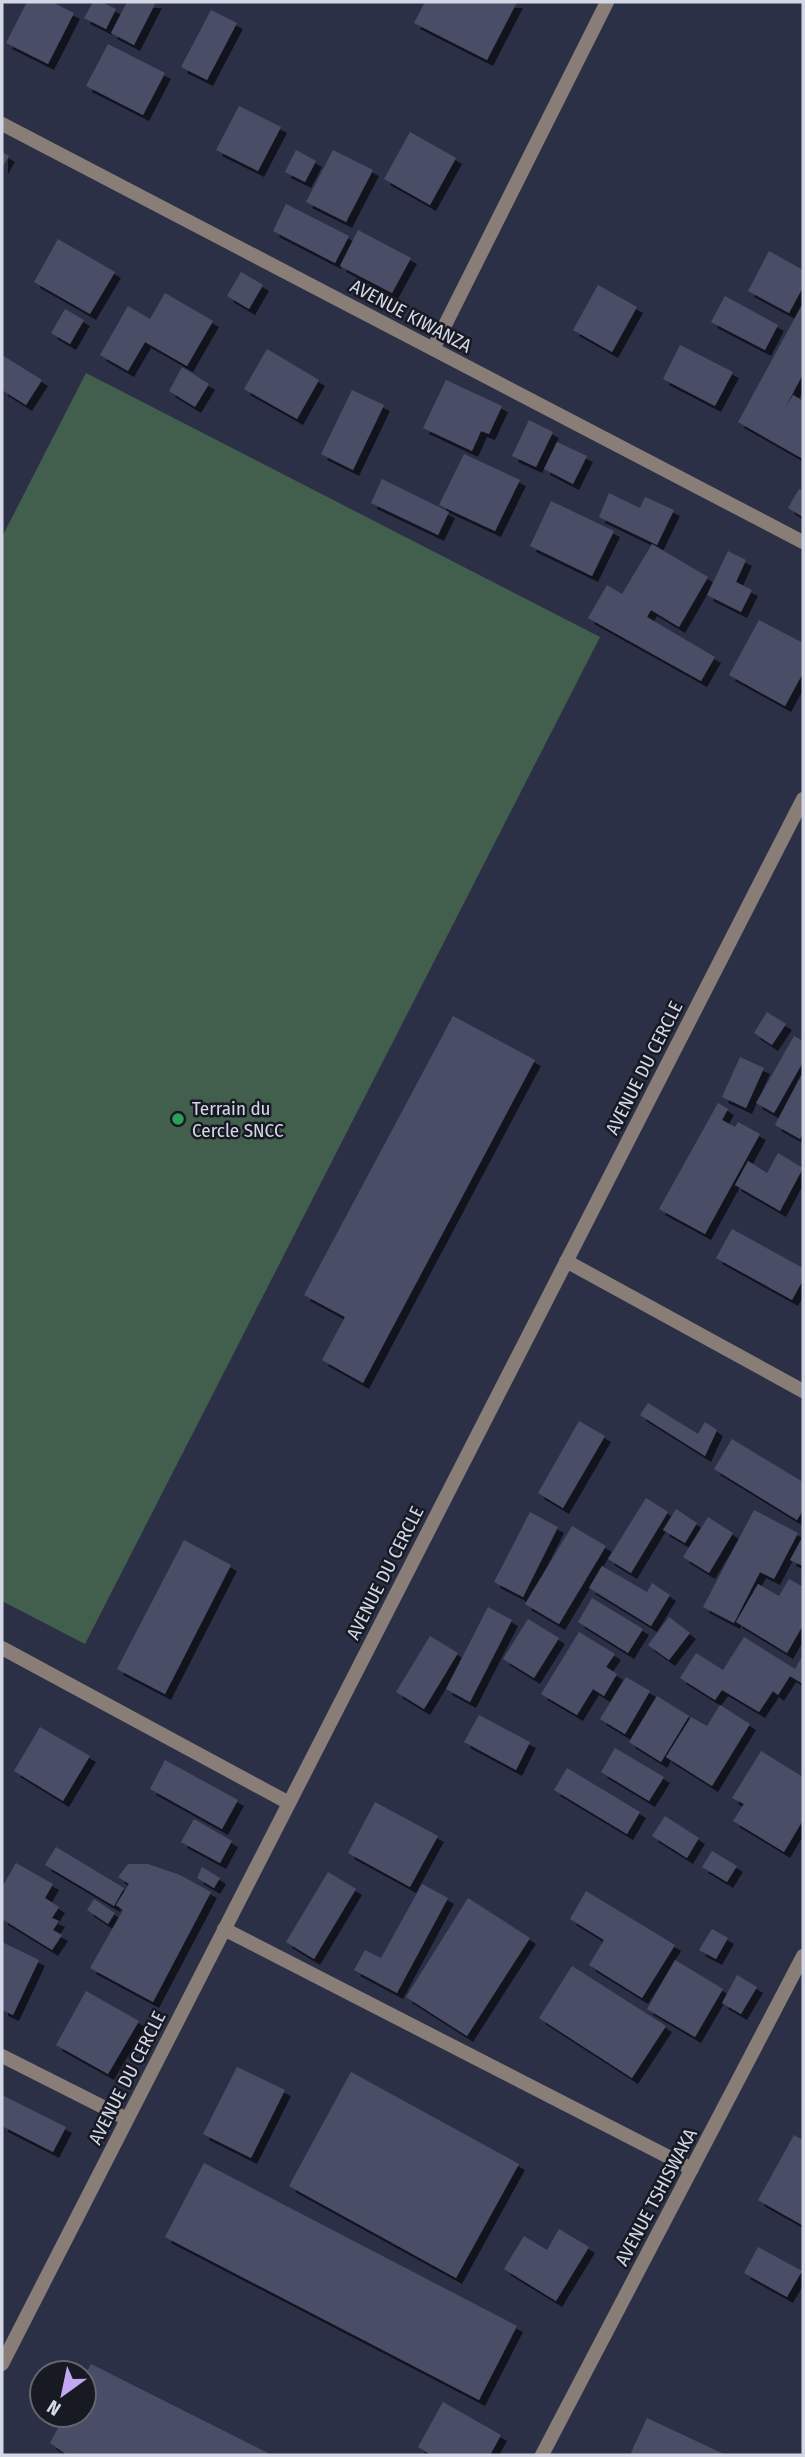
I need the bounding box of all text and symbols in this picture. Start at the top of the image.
street label: AVENUE KIWANZA [346,274,476,358]
street label: AVENUE DU CERCLE [600,997,688,1139]
place label: Terrain du Cercle SNCC [192,1097,284,1142]
marker: Terrain du Cercle SNCC [170,1111,186,1127]
street label: AVENUE DU CERCLE [341,1502,429,1644]
street label: AVENUE DU CERCLE [83,2007,171,2149]
street label: AVENUE TSHISWAKA [610,2124,702,2270]
north arrow [28,2359,98,2429]
text: N [43,2395,65,2421]

